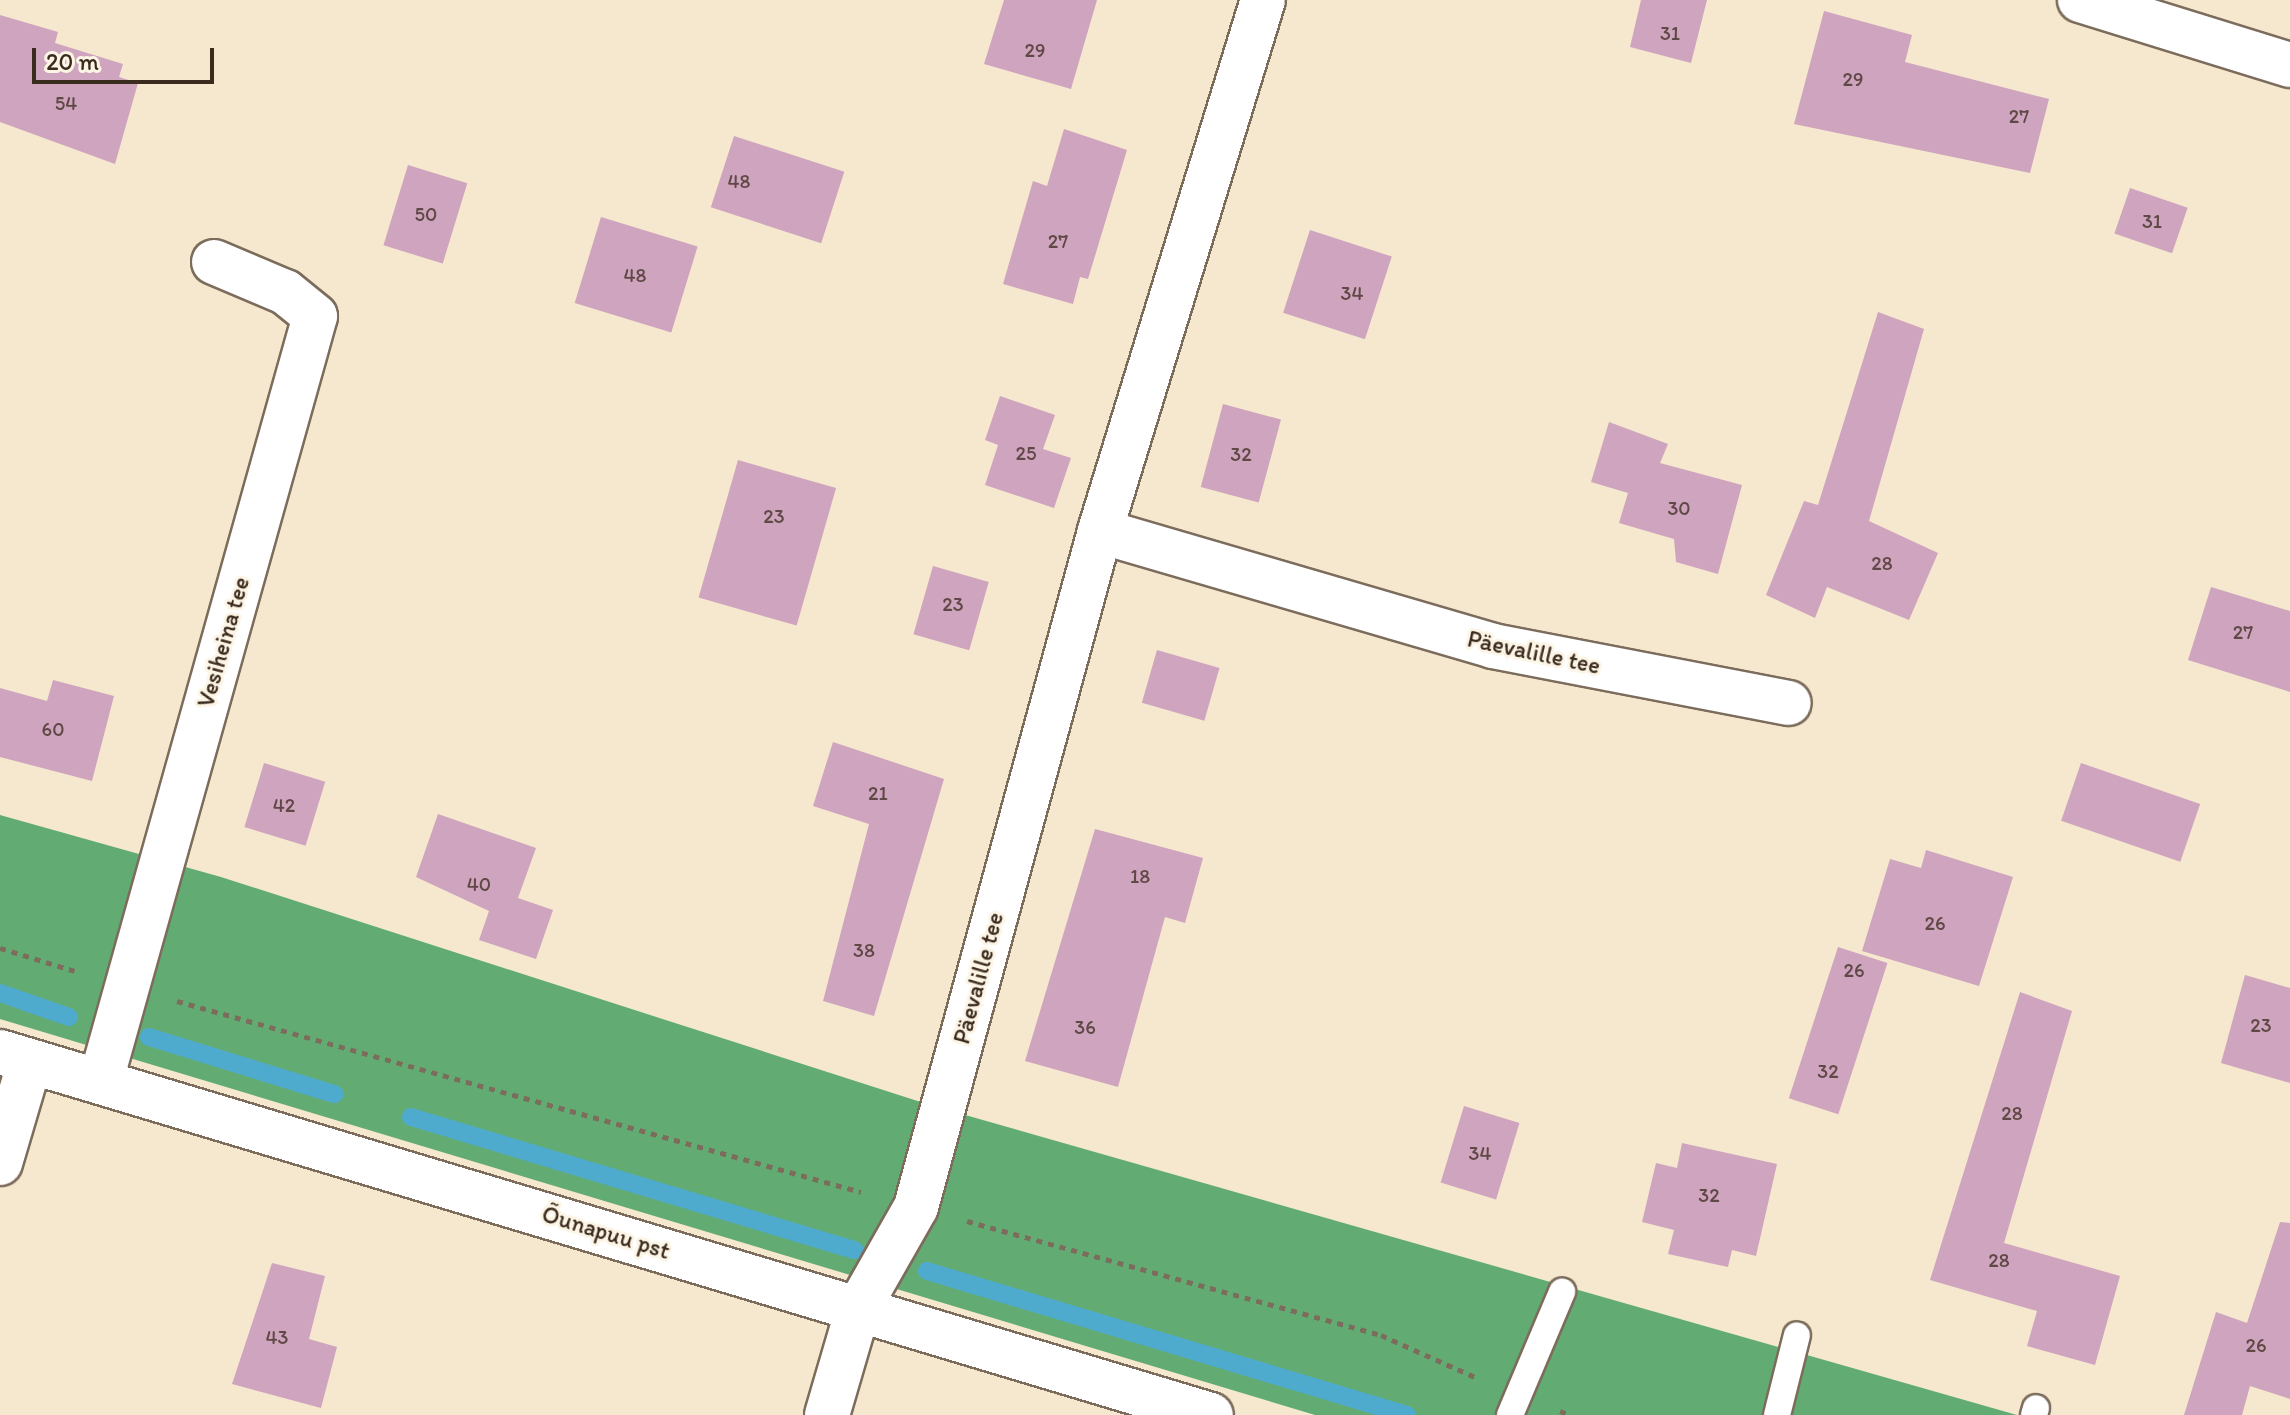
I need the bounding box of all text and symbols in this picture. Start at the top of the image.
house number: 31 [1660,21,1680,45]
scale bar [36,32,218,82]
house number: 29 [1025,38,1045,62]
text: 20 m [46,47,99,76]
house number: 29 [1843,67,1863,91]
house number: 54 [55,91,77,115]
house number: 27 [2009,104,2029,128]
house number: 48 [728,169,750,193]
house number: 50 [415,202,437,226]
house number: 31 [2142,209,2162,233]
house number: 27 [1048,229,1068,253]
house number: 48 [624,263,646,287]
house number: 34 [1341,281,1363,305]
house number: 25 [1015,441,1037,465]
house number: 32 [1230,442,1252,466]
house number: 30 [1667,496,1691,520]
house number: 23 [763,504,785,528]
house number: 28 [1871,551,1893,575]
street label: Vesiheina tee [191,574,255,710]
house number: 23 [942,592,964,616]
house number: 27 [2233,620,2253,644]
street label: Päevalille tee [1465,624,1603,680]
house number: 60 [42,717,64,741]
house number: 21 [868,781,888,805]
house number: 42 [273,793,295,817]
house number: 18 [1130,864,1150,888]
house number: 40 [467,872,491,896]
street label: Päevalille tee [947,909,1009,1047]
house number: 26 [1924,911,1946,935]
house number: 38 [853,938,875,962]
house number: 26 [1843,958,1865,982]
house number: 23 [2250,1013,2272,1037]
house number: 36 [1074,1015,1096,1039]
house number: 32 [1817,1059,1839,1083]
house number: 28 [2001,1101,2023,1125]
house number: 34 [1469,1141,1491,1165]
house number: 32 [1698,1183,1720,1207]
street label: Õunapuu pst [539,1199,673,1265]
house number: 28 [1988,1248,2010,1272]
house number: 43 [266,1325,288,1349]
house number: 26 [2245,1333,2267,1357]

